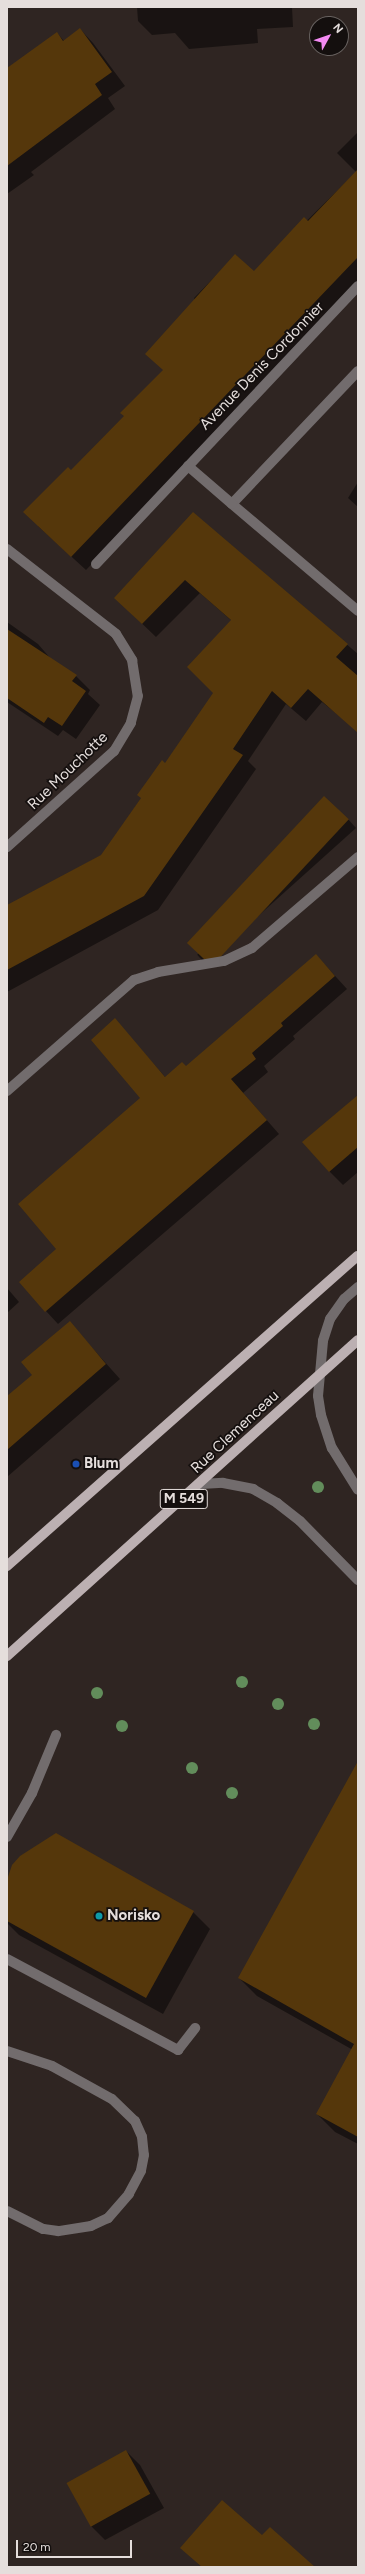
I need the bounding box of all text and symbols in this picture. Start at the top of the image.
north arrow [309,16,349,56]
text: N [330,21,346,36]
street label: Avenue Denis Cordonnier [196,298,328,434]
street label: Rue Mouchotte [24,728,112,814]
street label: Rue Clemenceau [187,1387,283,1477]
place label: Blum [84,1455,118,1473]
marker: Blum [71,1459,81,1469]
road number: M 549 [159,1487,209,1511]
place label: Norisko [107,1907,160,1925]
marker: Norisko [94,1911,104,1921]
scale bar [18,2532,134,2558]
text: 20 m [23,2540,51,2554]

